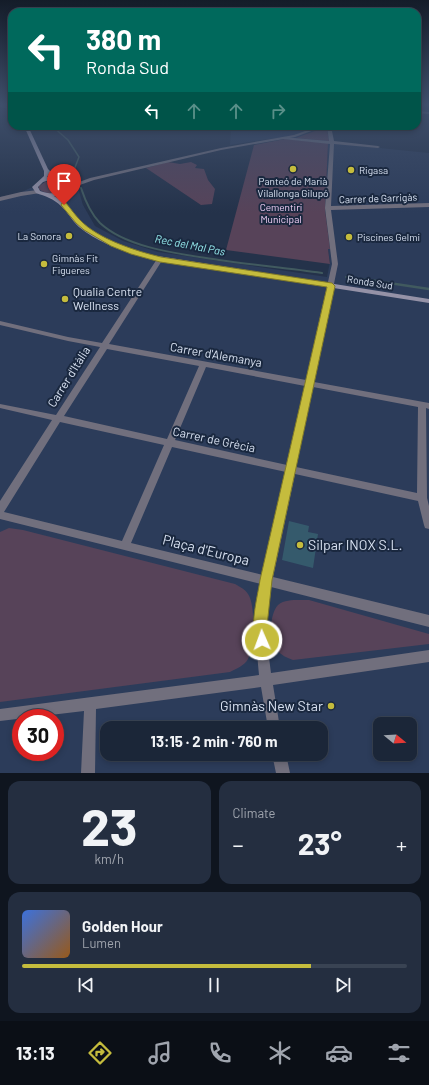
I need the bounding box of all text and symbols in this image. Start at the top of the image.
text: 380 m [86,22,161,56]
icon: left [20,24,72,76]
text: Ronda Sud [86,56,169,78]
icon: left [141,100,163,122]
icon: ahead [183,100,205,122]
icon: ahead [225,100,247,122]
icon: right [267,100,289,122]
pin [47,164,81,205]
marker: Panteó de Marià Vilallonga Gilupó [288,164,298,174]
place label: Rigasa [359,164,388,176]
marker: Rigasa [346,165,356,175]
icon: arrive [53,170,75,192]
place label: Panteó de Marià Vilallonga Gilupó [258,175,328,199]
street label: Carrer de Garrigàs [339,191,418,205]
park label: Cementiri Municipal [260,201,302,225]
place label: La Sonora [17,230,61,242]
marker: La Sonora [64,231,74,241]
water label: Rec del Mal Pas [154,231,226,258]
place label: Piscines Gelmi [357,231,420,243]
marker: Piscines Gelmi [344,232,354,242]
place label: Gimnàs Fit Figueres [52,252,98,276]
marker: Gimnàs Fit Figueres [39,259,49,269]
street label: Ronda Sud [346,272,394,292]
place label: Qualia Centre Wellness [73,284,142,312]
marker: Qualia Centre Wellness [60,294,70,304]
street label: Carrer d'Alemanya [169,339,263,369]
street label: Carrer d'Itàlia [44,344,92,409]
street label: Carrer de Grècia [172,423,257,455]
street label: Plaça d'Europa [161,531,251,569]
place label: Silpar INOX S.L. [308,536,402,553]
marker: Silpar INOX S.L. [295,540,305,550]
position arrow [241,619,283,661]
place label: Gimnàs New Star [220,697,323,714]
marker: Gimnàs New Star [326,701,336,711]
speed limit sign: 30 [12,709,64,761]
north arrow [373,717,417,761]
map controls [373,717,417,761]
text: 13:15 · 2 min · 760 m [151,732,277,750]
text: 23 [81,794,137,856]
text: Climate [233,805,276,821]
text: 23° [298,825,342,861]
text: − [233,831,244,857]
text: + [396,831,407,857]
text: km/h [95,851,124,867]
text: Golden Hour [82,917,163,935]
text: Lumen [82,935,121,951]
icon: previous [75,974,97,996]
icon: pause [203,974,225,996]
icon: next [332,974,354,996]
icon: directions [86,1039,114,1067]
icon: music [146,1039,174,1067]
icon: phone [206,1039,234,1067]
icon: climate [266,1039,294,1067]
icon: car [325,1039,353,1067]
icon: filters [385,1039,413,1067]
text: 13:13 [16,1042,55,1064]

